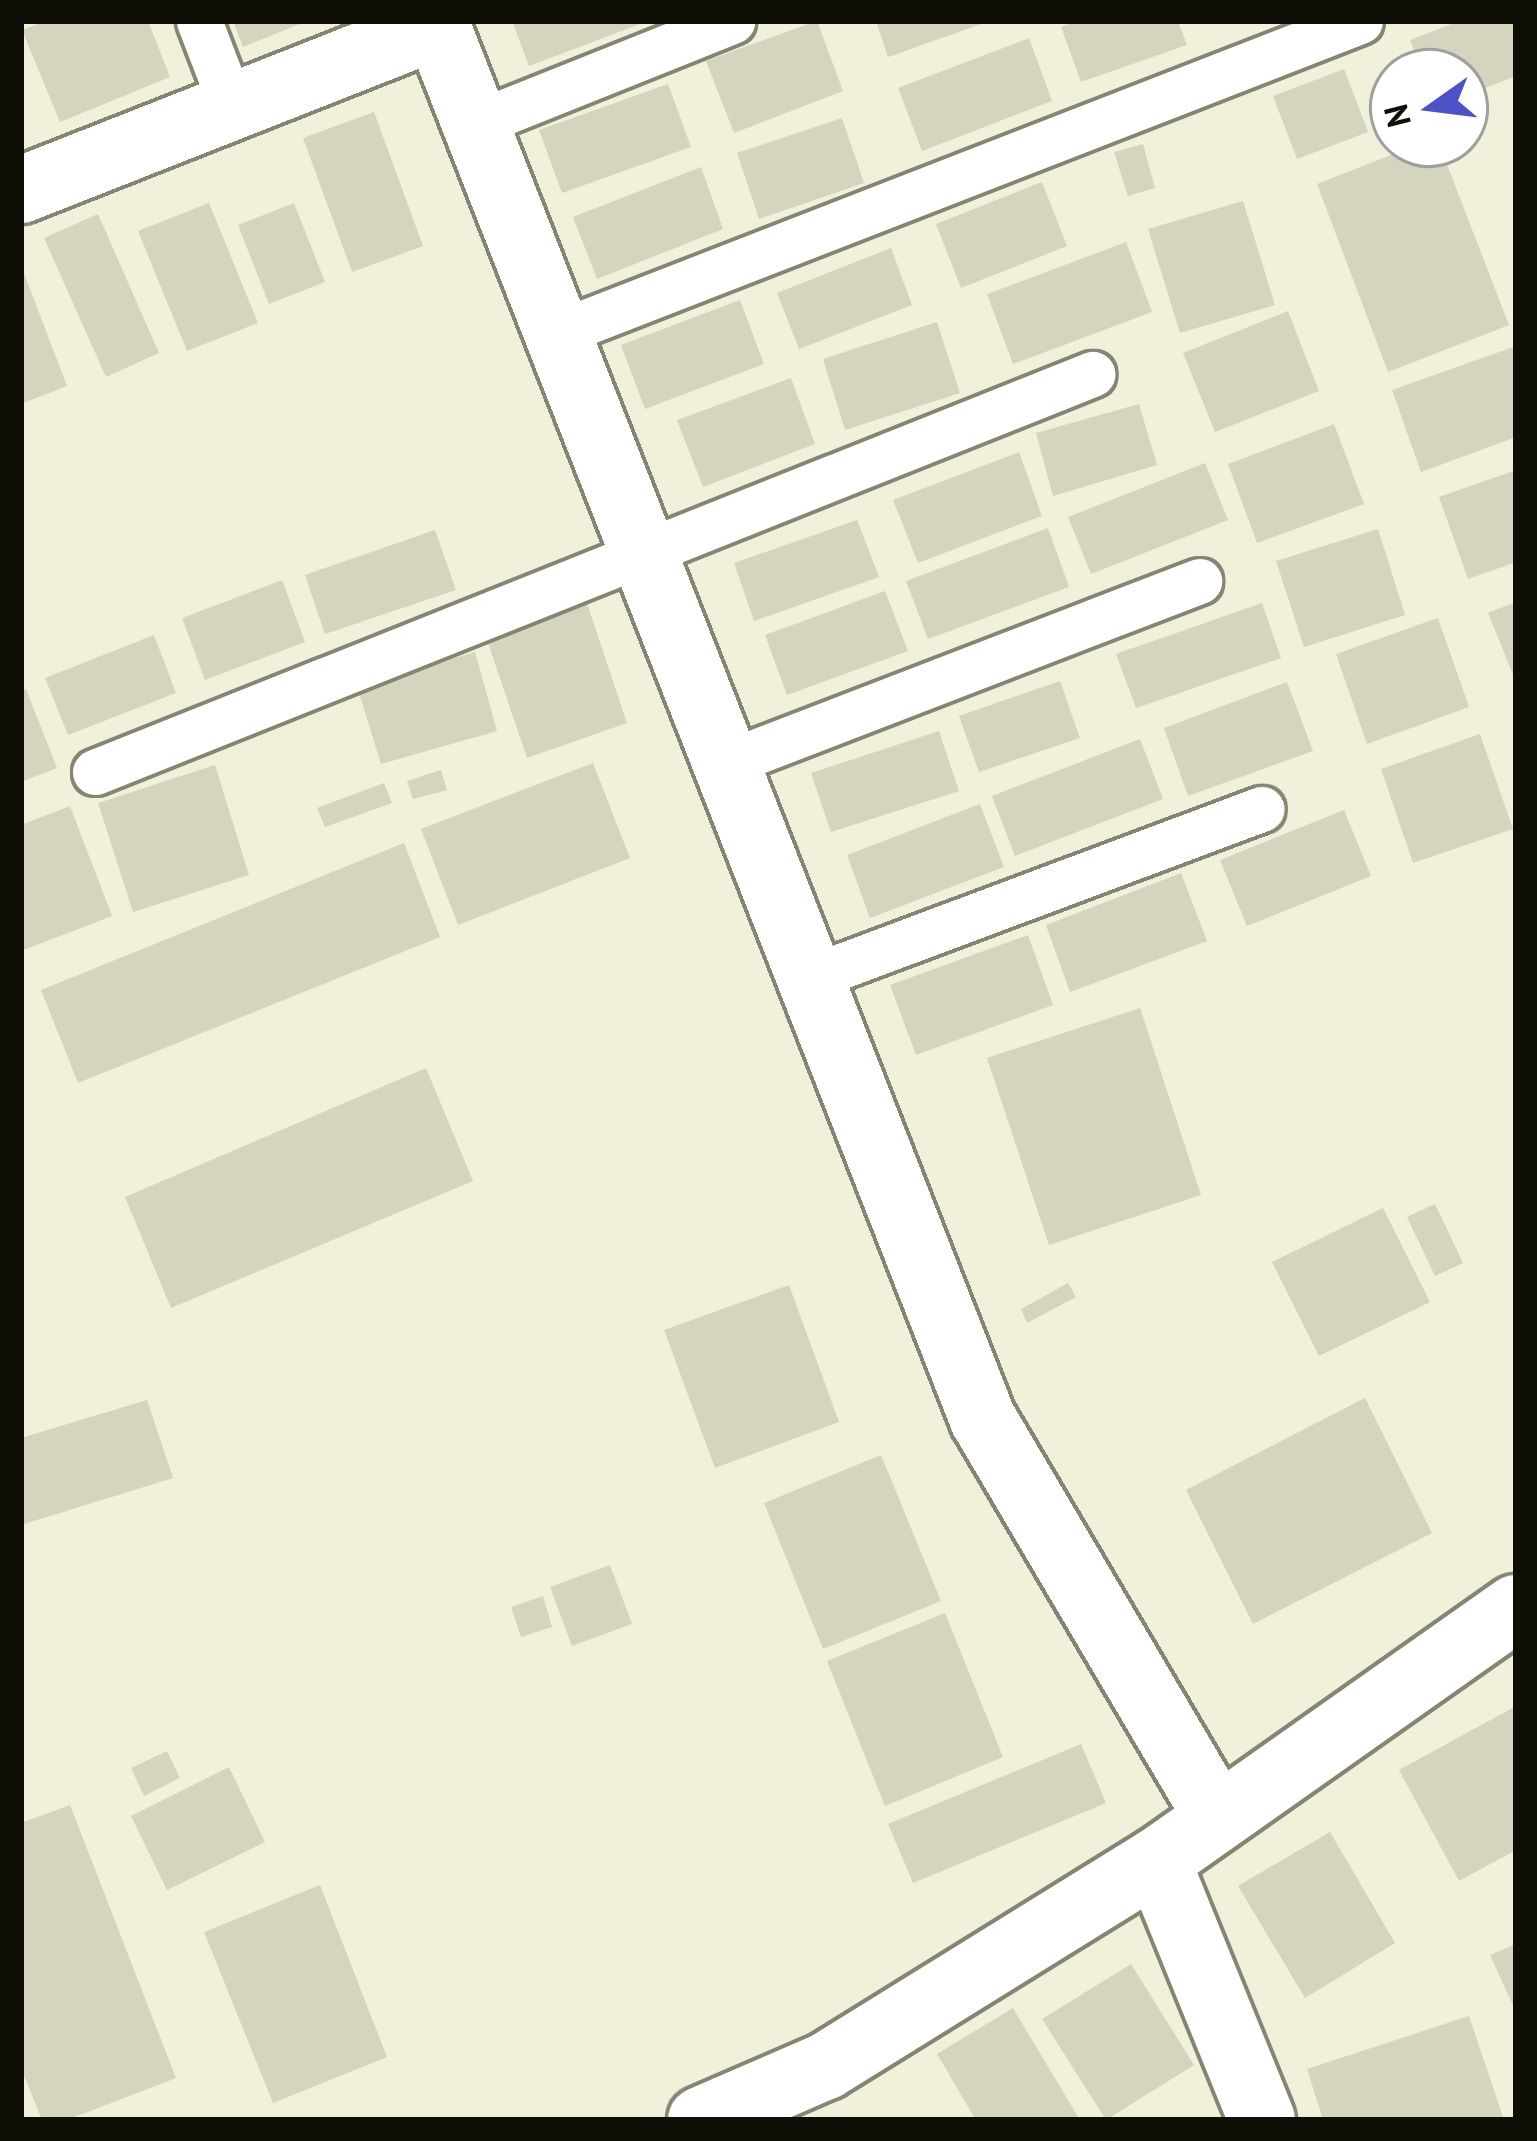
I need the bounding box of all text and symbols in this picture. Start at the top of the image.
north arrow [1369,48,1489,168]
text: N [1373,100,1420,132]

